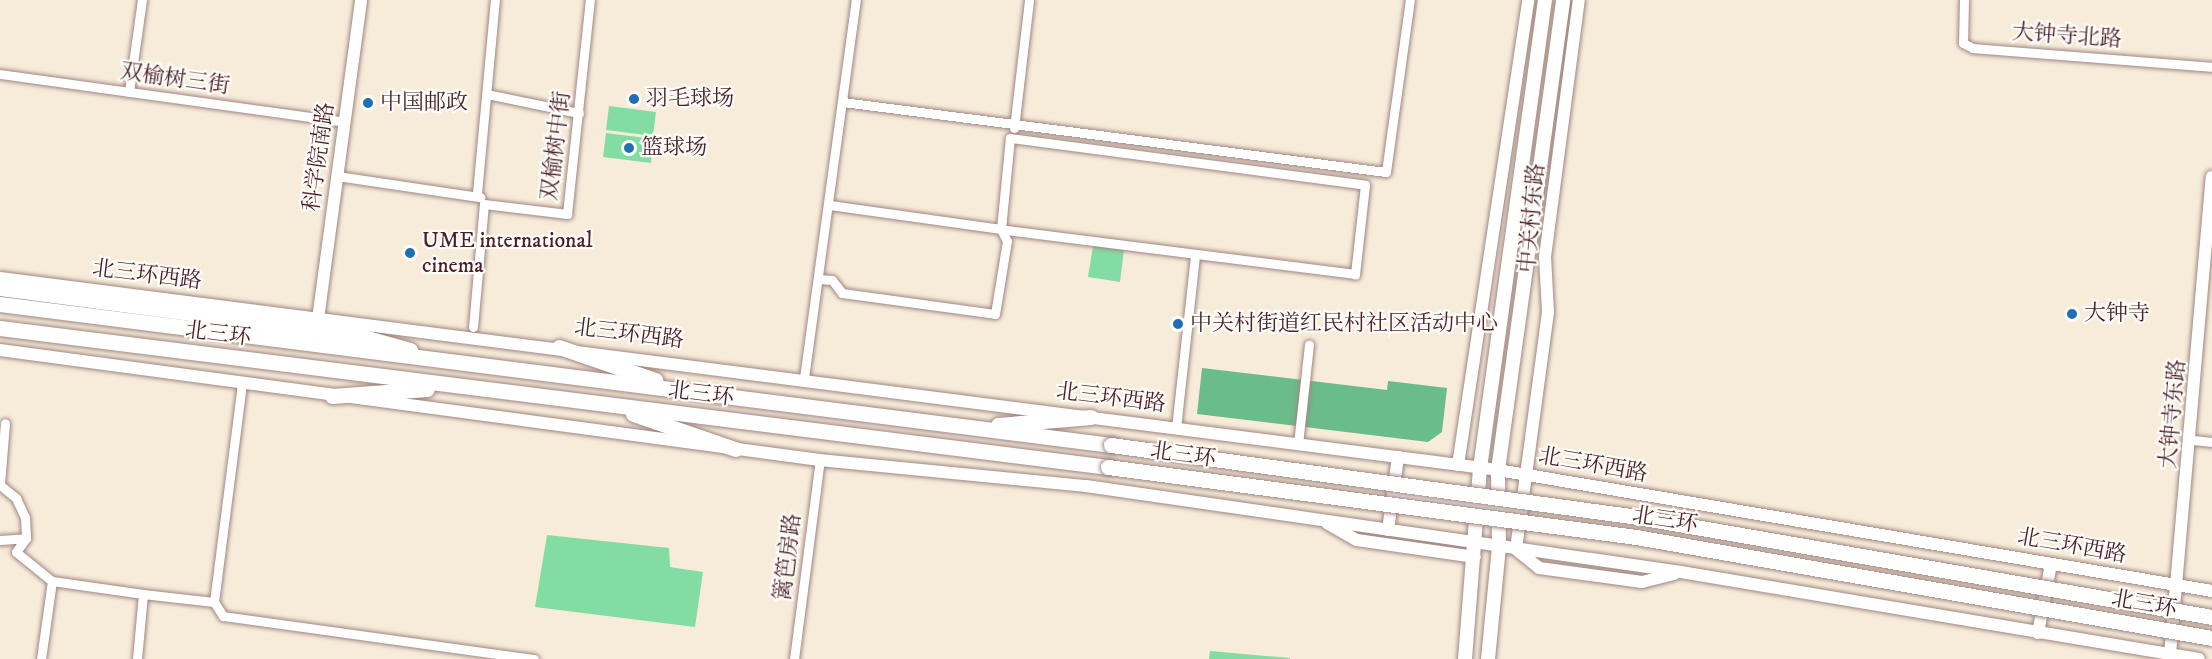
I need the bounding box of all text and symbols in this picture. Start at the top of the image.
street label: 大钟寺北路 [2011,19,2123,53]
street label: 双榆树三街 [119,58,231,100]
place label: 羽毛球场 [646,86,734,112]
place label: 中国邮政 [380,90,468,116]
street label: 双榆树中街 [536,90,576,202]
marker: 羽毛球场 [627,92,641,106]
marker: 中国邮政 [361,96,375,110]
street label: 科学院南路 [298,101,340,213]
place label: 篮球场 [641,135,707,161]
marker: 篮球场 [622,141,636,155]
street label: 中关村东路 [1514,162,1550,274]
place label: UME international cinema [422,227,593,278]
marker: UME international cinema [403,246,417,260]
street label: 北三环西路 [91,255,203,295]
place label: 大钟寺 [2084,301,2150,327]
marker: 大钟寺 [2065,307,2079,321]
place label: 中关村街道红民村社区活动中心 [1190,311,1498,337]
street label: 北三环西路 [573,314,685,354]
street label: 北三环 [184,317,252,351]
marker: 中关村街道红民村社区活动中心 [1171,317,1185,331]
street label: 大钟寺东路 [2155,358,2191,470]
street label: 北三环 [667,377,735,411]
street label: 北三环西路 [1055,378,1167,418]
street label: 北三环 [1148,437,1218,473]
street label: 北三环西路 [1537,442,1649,488]
street label: 北三环 [1630,502,1700,538]
street label: 篱笆房路 [770,512,806,602]
street label: 北三环西路 [2016,523,2128,569]
street label: 北三环 [2109,585,2179,623]

